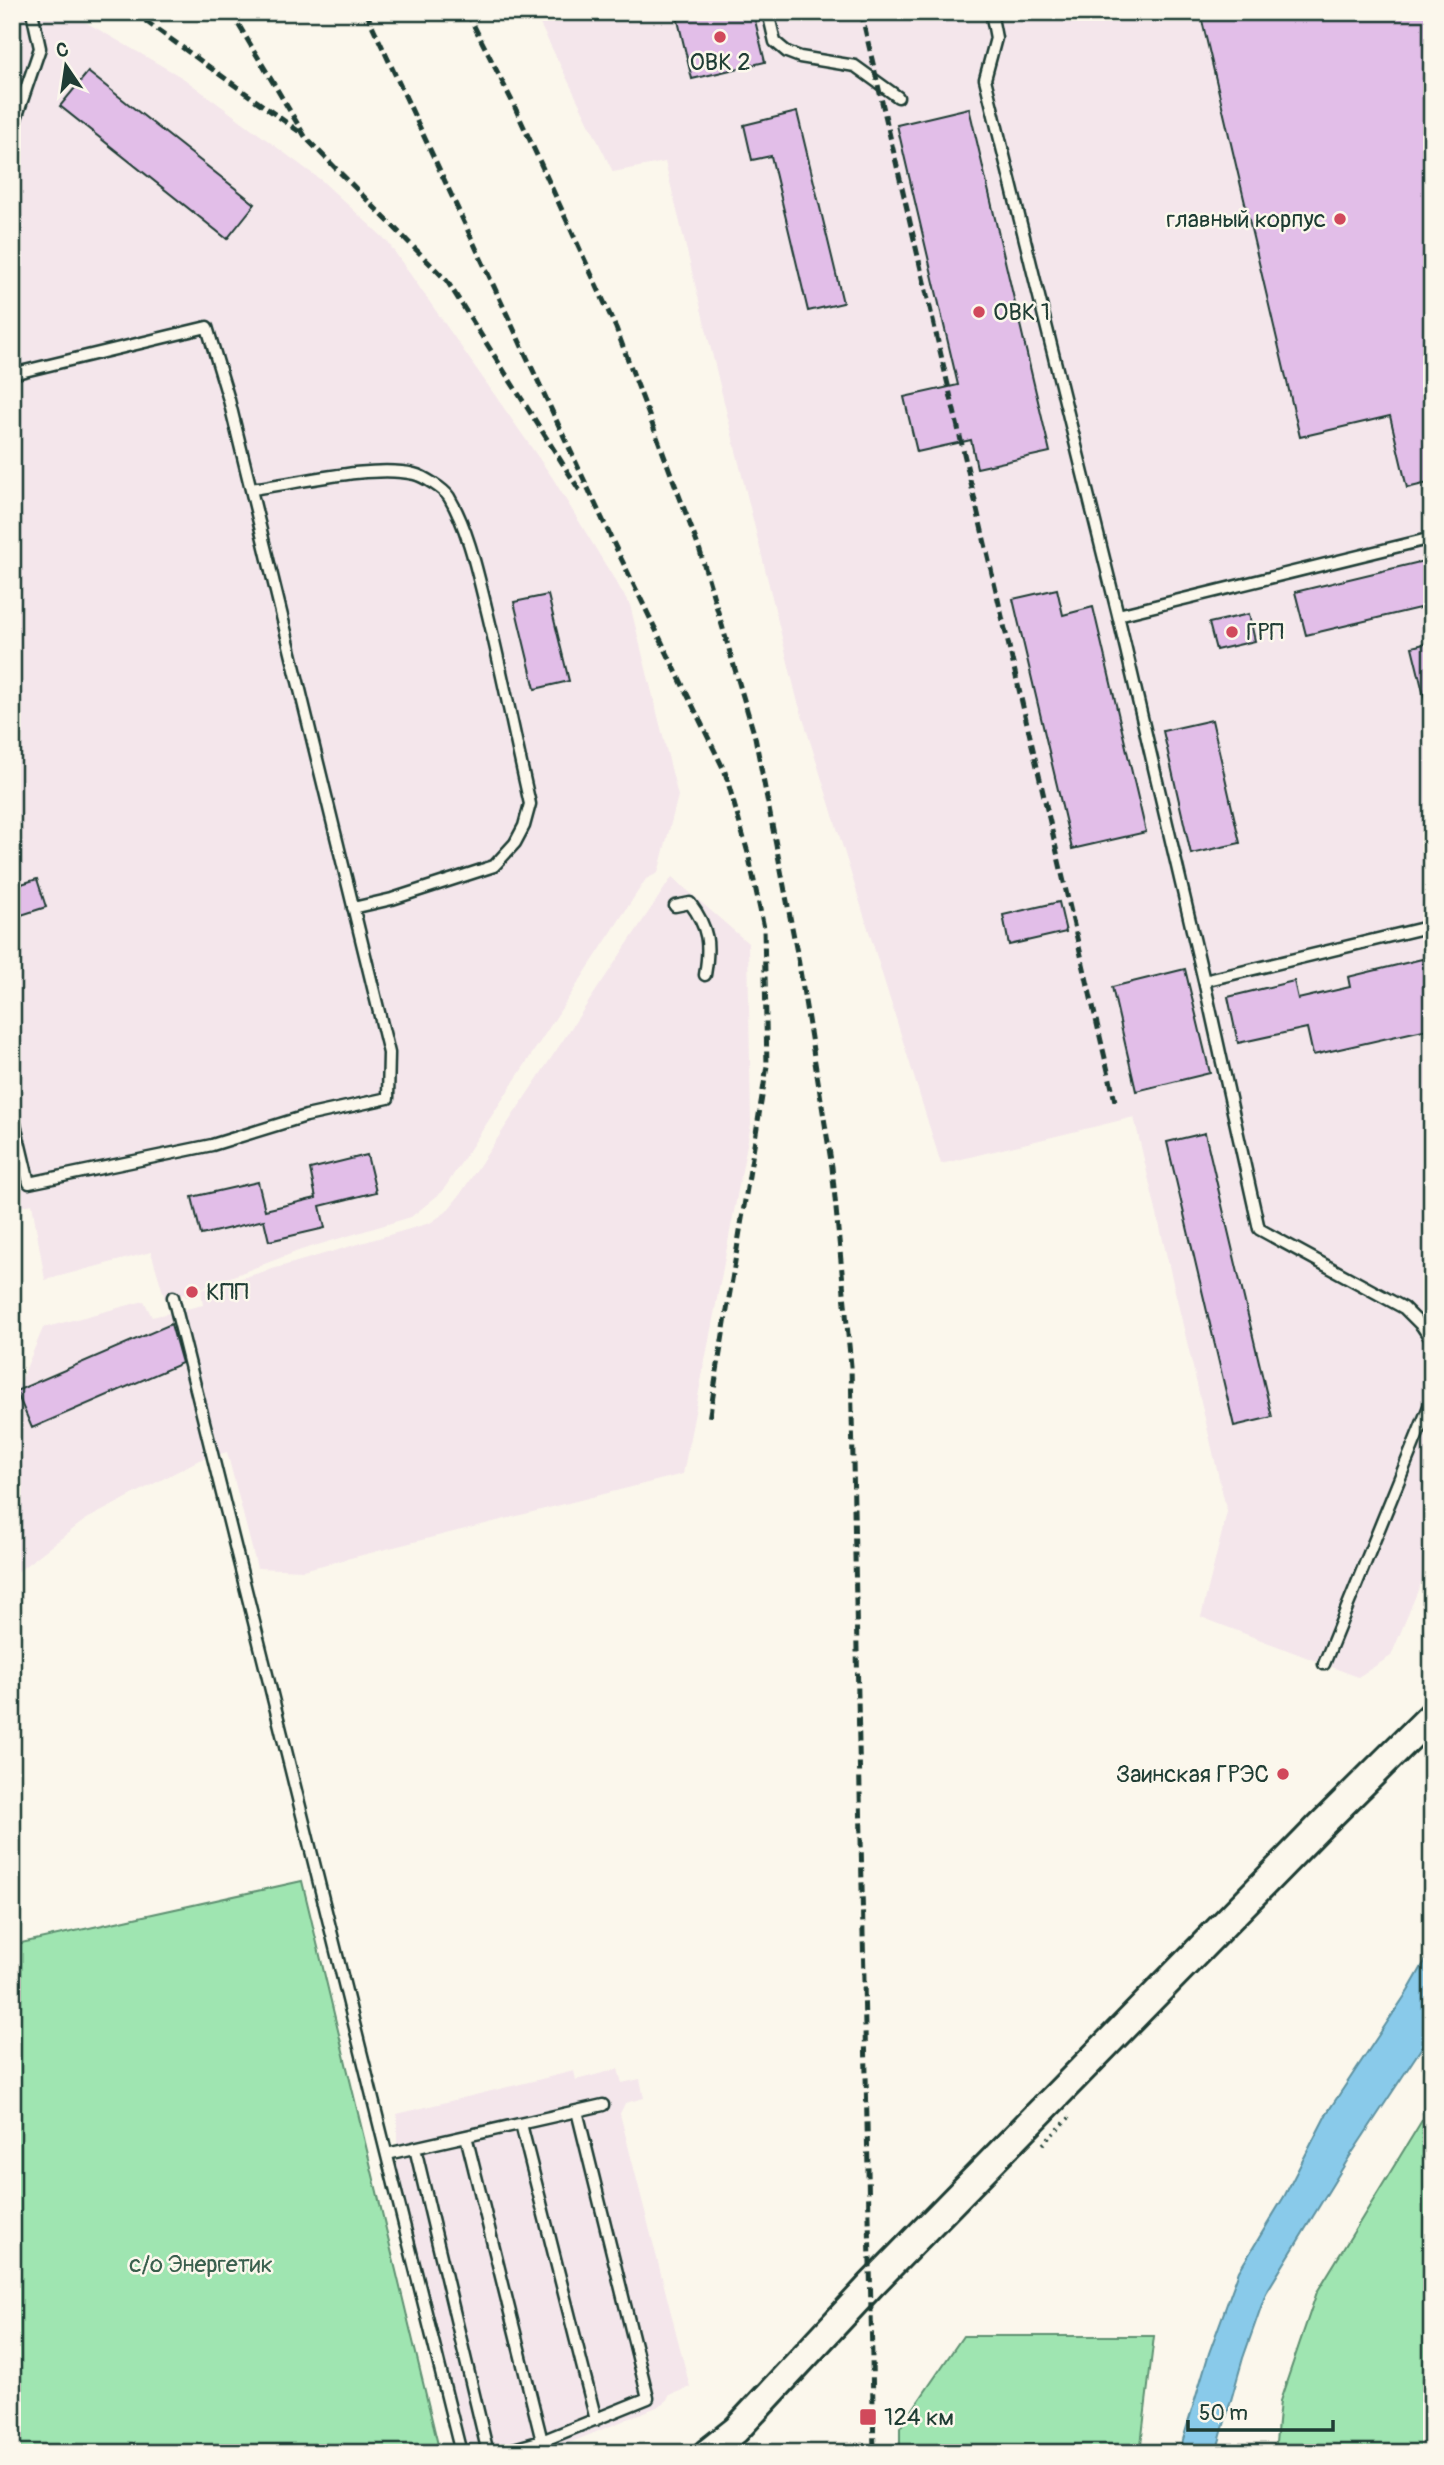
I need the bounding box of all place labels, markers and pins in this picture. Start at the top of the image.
marker: ОВК 2 [712,29,728,45]
place label: ОВК 2 [689,48,751,77]
place label: главный корпус [1167,205,1326,234]
marker: главный корпус [1332,211,1348,227]
place label: ОВК 1 [993,298,1050,327]
marker: ОВК 1 [971,304,987,320]
place label: ГРП [1246,618,1284,647]
marker: ГРП [1224,624,1240,640]
place label: КПП [206,1278,249,1307]
marker: КПП [184,1284,200,1300]
place label: Заинская ГРЭС [1116,1760,1269,1789]
marker: Заинская ГРЭС [1275,1766,1291,1782]
place label: 124 км [884,2403,954,2432]
marker: 124 км [858,2407,878,2427]

